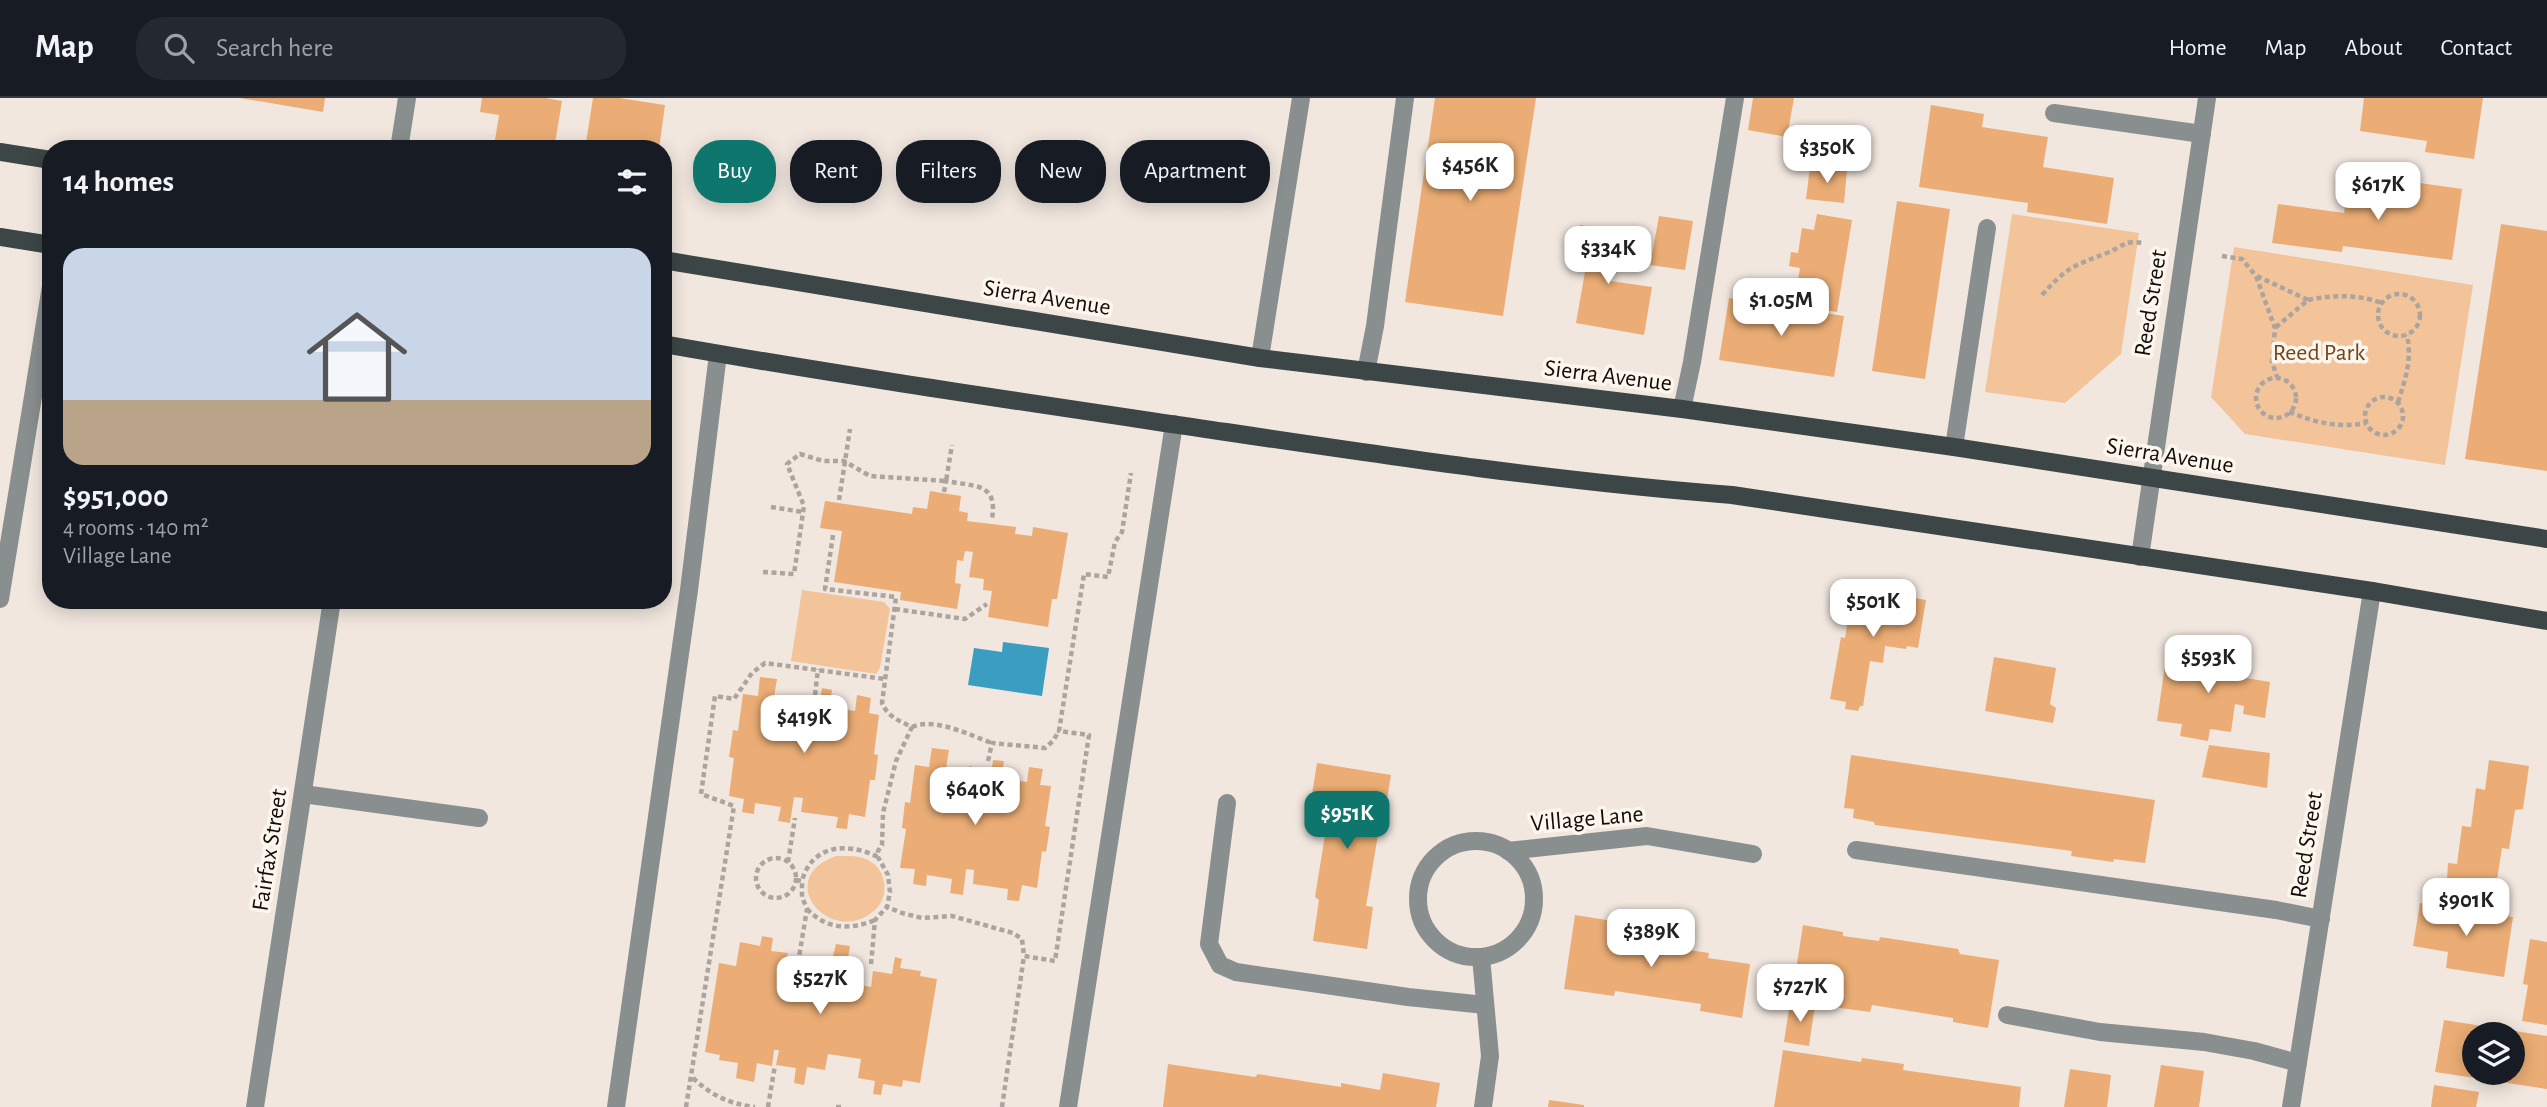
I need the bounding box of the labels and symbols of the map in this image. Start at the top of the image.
pin: $350K [1778,126,1876,185]
pin: $456K [1421,144,1519,203]
pin: $617K [2329,162,2427,222]
pin: $334K [1559,226,1657,286]
street label: Reed Street [2131,248,2171,358]
street label: Sierra Avenue [982,276,1112,320]
pin: $1.05M [1724,278,1838,338]
park label: Reed Park [2273,341,2365,365]
street label: Sierra Avenue [1543,356,1673,396]
street label: Sierra Avenue [2105,434,2235,478]
pin: $501K [1824,580,1922,639]
pin: $593K [2159,636,2257,695]
pin: $419K [755,696,853,755]
pin: $640K [926,768,1024,827]
street label: Fairfax Street [248,787,292,913]
street label: Reed Street [2287,790,2327,900]
pin: $951K [1298,792,1396,851]
street label: Village Lane [1530,802,1644,836]
pin: $901K [2417,878,2515,938]
pin: $389K [1602,910,1700,969]
pin: $527K [771,956,869,1016]
pin: $727K [1751,964,1849,1024]

